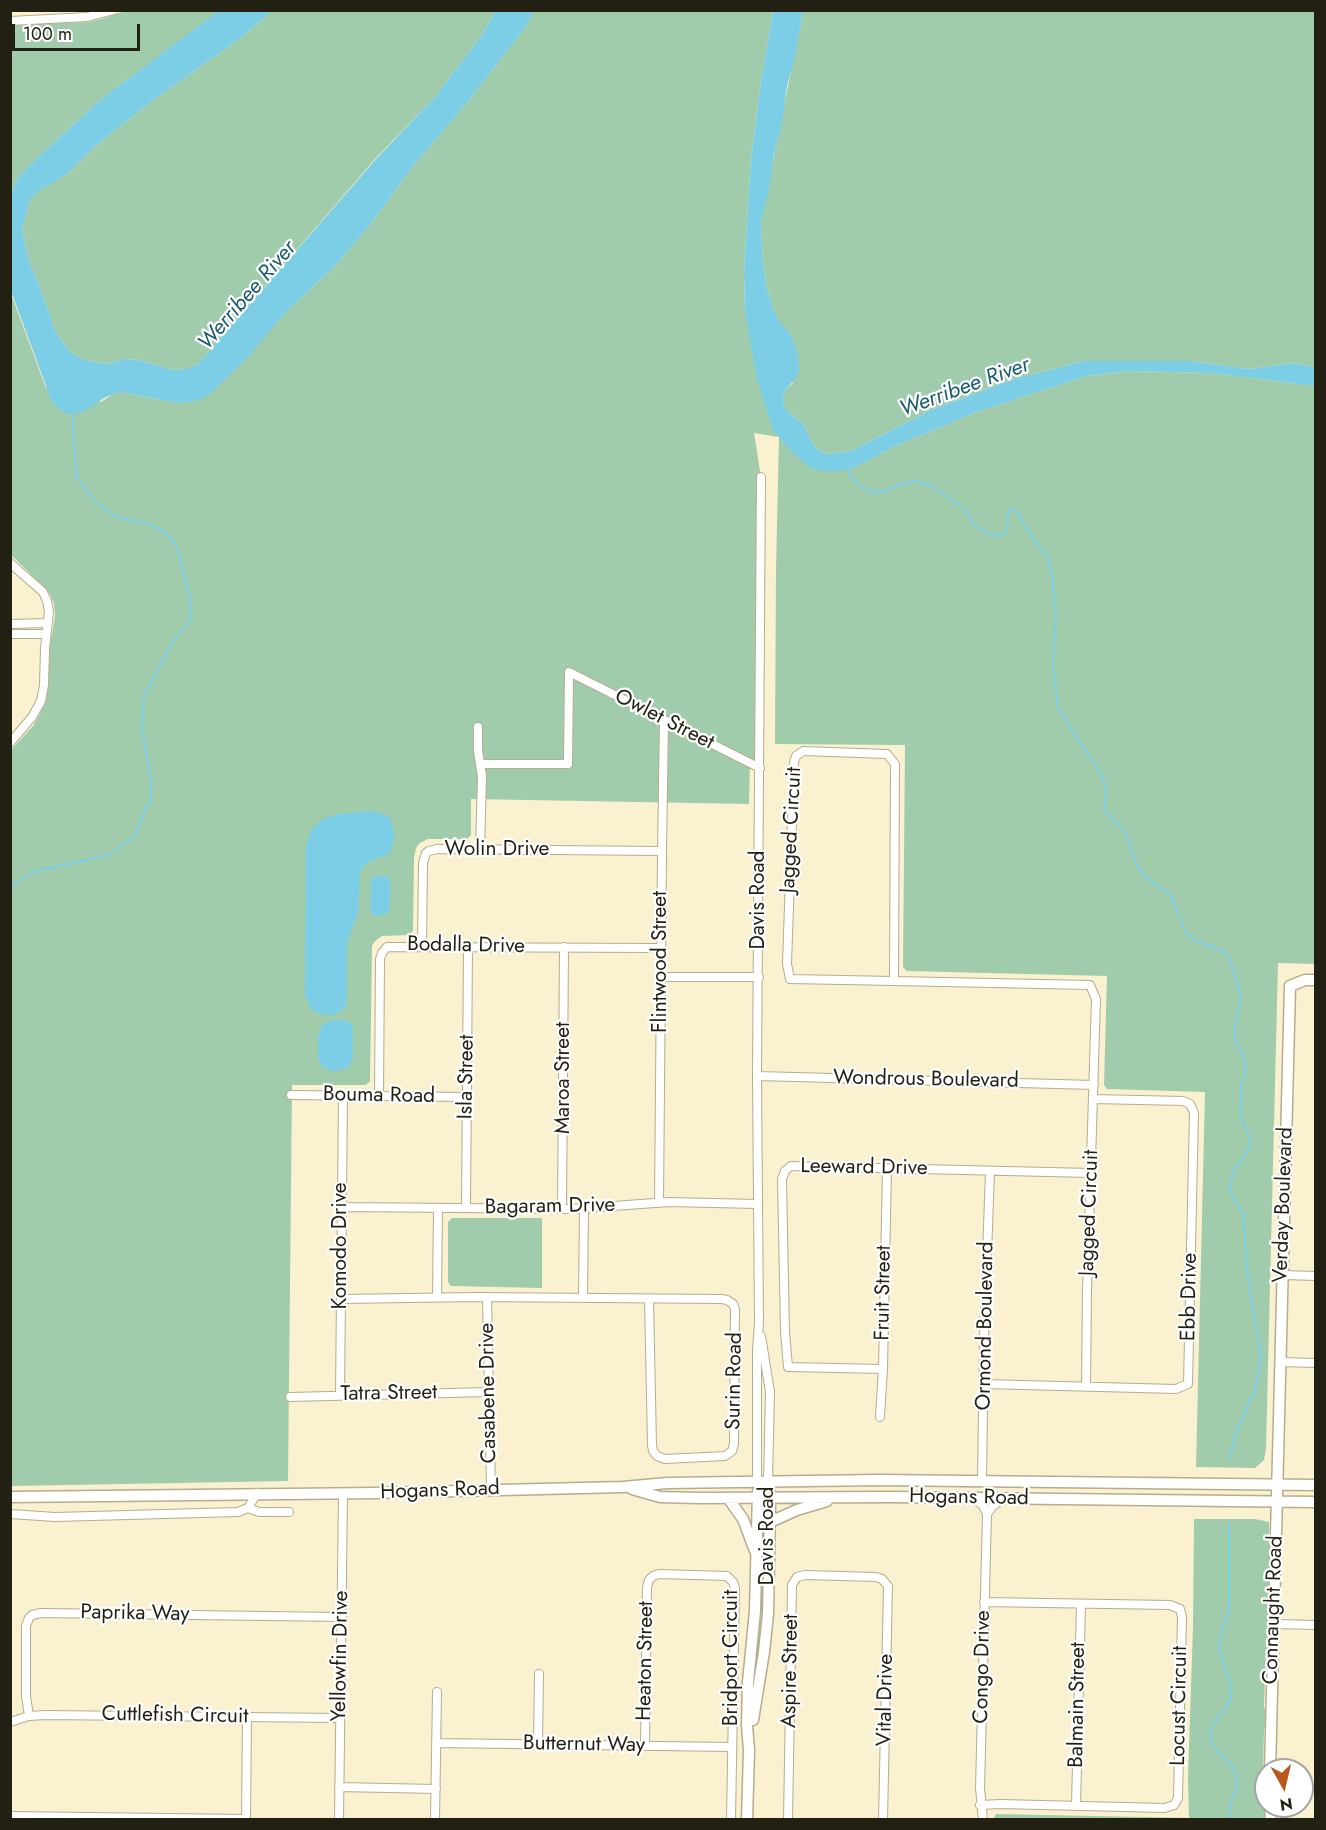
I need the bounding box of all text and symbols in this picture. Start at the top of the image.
scale bar [15,12,142,50]
text: 100 m [23,21,72,47]
water label: Werribee River [193,236,303,356]
water label: Werribee River [896,352,1034,424]
street label: Owlet Street [610,684,718,756]
street label: Jagged Circuit [776,766,808,894]
street label: Wolin Drive [445,837,549,863]
street label: Davis Road [746,850,772,950]
street label: Flintwood Street [648,891,674,1033]
street label: Bodalla Drive [407,932,525,960]
street label: Maroa Street [551,1022,577,1134]
street label: Isla Street [454,1034,480,1120]
street label: Wondrous Boulevard [833,1066,1019,1094]
street label: Bouma Road [323,1082,435,1110]
street label: Verday Boulevard [1269,1127,1299,1283]
street label: Jagged Circuit [1075,1149,1105,1277]
street label: Leeward Drive [800,1154,928,1182]
street label: Komodo Drive [328,1183,354,1309]
street label: Bagaram Drive [485,1193,615,1221]
street label: Ormond Boulevard [972,1241,1000,1411]
street label: Fruit Street [871,1245,897,1341]
street label: Ebb Drive [1177,1253,1203,1341]
street label: Casabene Drive [475,1322,503,1464]
street label: Surin Road [722,1332,748,1430]
street label: Tatra Street [341,1381,437,1407]
street label: Hogans Road [380,1476,500,1506]
street label: Hogans Road [909,1484,1029,1512]
street label: Davis Road [755,1486,781,1586]
street label: Connaught Road [1259,1535,1289,1685]
street label: Yellowfin Drive [327,1590,355,1722]
street label: Bridport Circuit [719,1590,745,1726]
street label: Paprika Way [80,1600,190,1628]
street label: Heaton Street [632,1601,660,1721]
street label: Congo Drive [969,1610,997,1724]
street label: Aspire Street [777,1614,805,1728]
street label: Balmain Street [1064,1642,1092,1768]
street label: Locust Circuit [1166,1646,1194,1766]
street label: Vital Drive [873,1654,899,1746]
street label: Cuttlefish Circuit [101,1702,249,1730]
street label: Butternut Way [523,1731,645,1759]
north arrow [1254,1758,1314,1818]
text: N [1278,1792,1294,1817]

